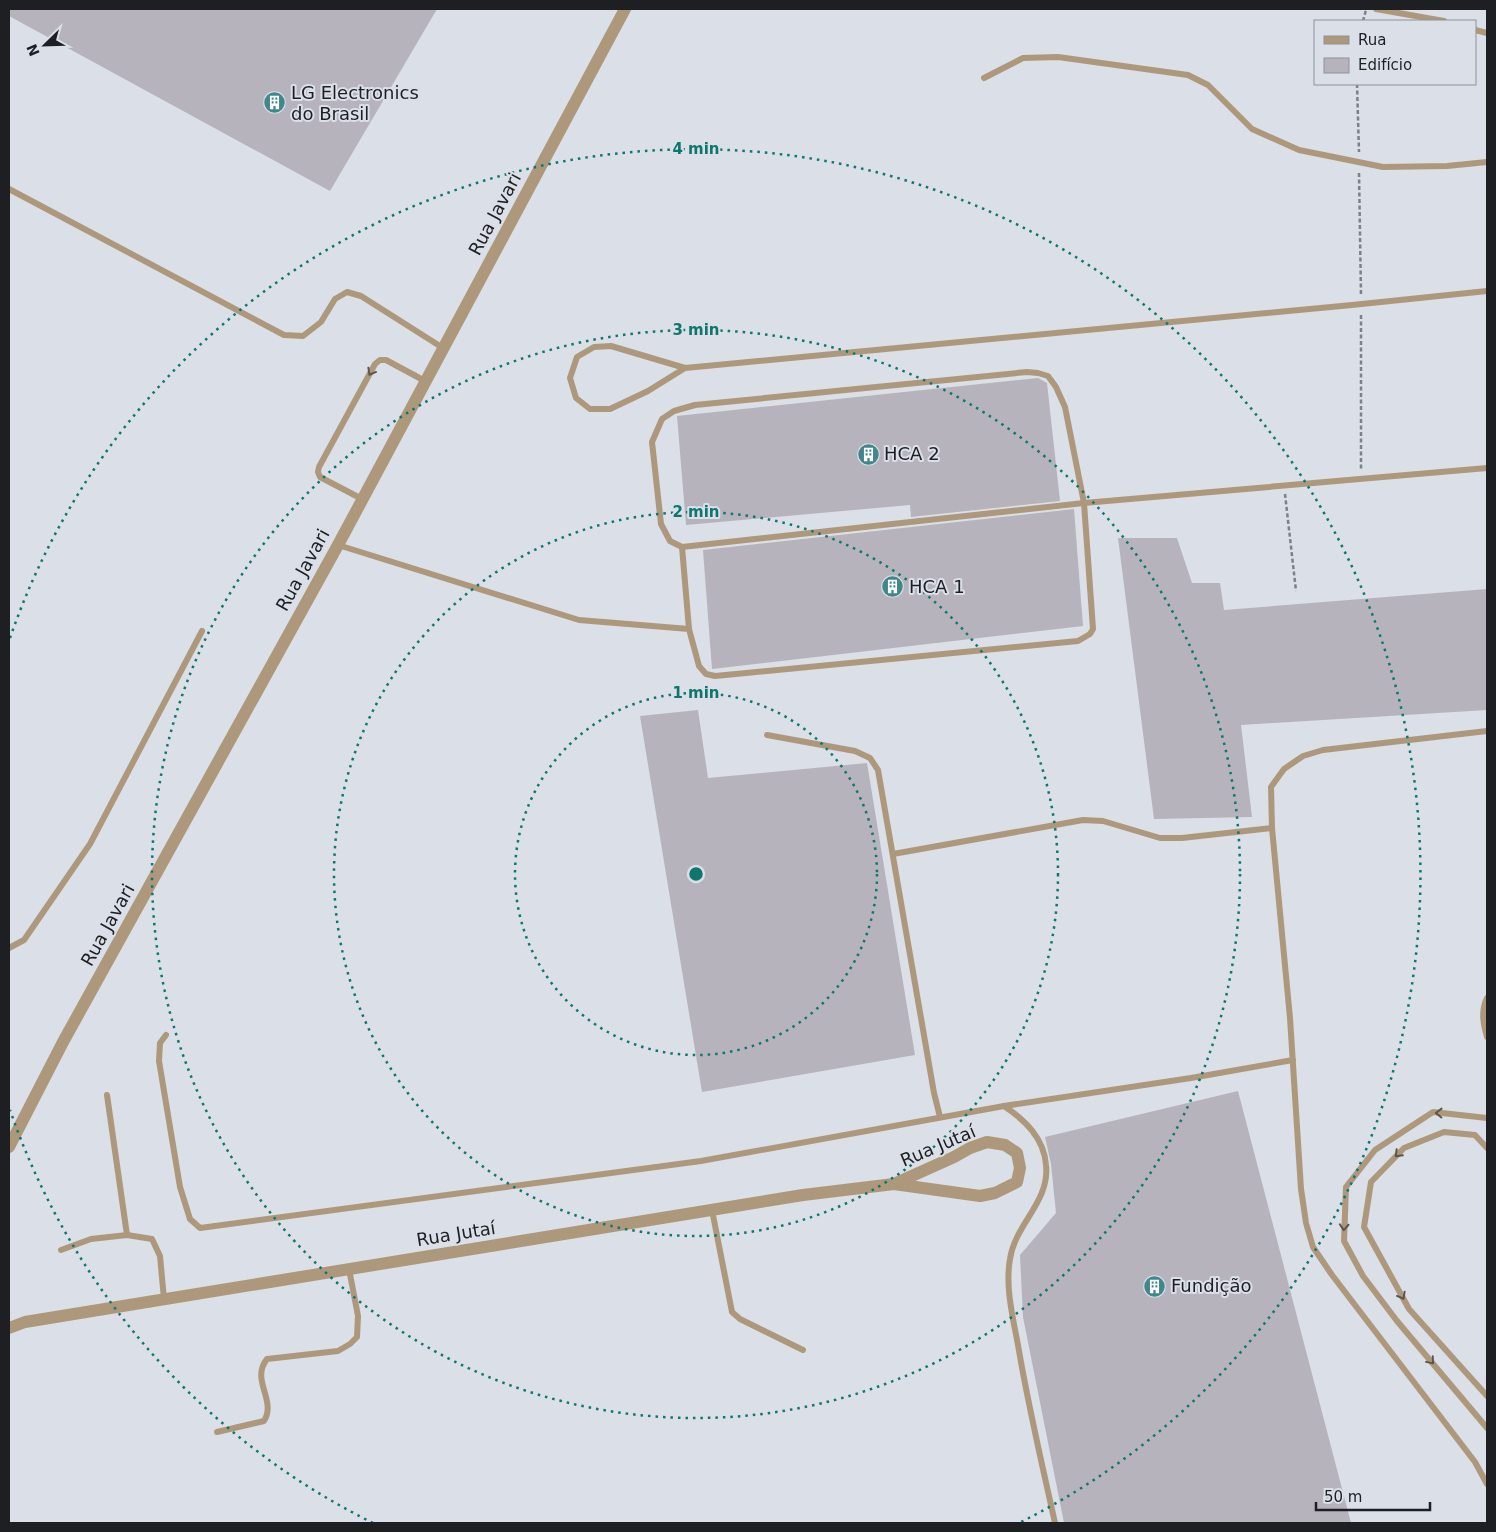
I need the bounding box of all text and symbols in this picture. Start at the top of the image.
north arrow [20,20,70,70]
legend [1314,20,1476,85]
text: Rua [1358,31,1386,49]
text: N [23,42,43,59]
text: Edifício [1358,56,1412,74]
place label: LG Electronics do Brasil [291,82,419,124]
building icon: LG Electronics do Brasil [263,91,287,115]
text: 4 min [672,140,720,158]
street label: Rua Javari [464,169,525,259]
text: 3 min [672,321,720,339]
one-way arrow [367,367,377,376]
building icon: HCA 2 [856,442,880,466]
place label: HCA 2 [884,443,940,464]
text: 2 min [672,503,720,521]
street label: Rua Javari [271,525,334,614]
building icon: HCA 1 [881,575,905,599]
place label: HCA 1 [909,576,965,597]
text: 1 min [672,684,720,702]
centre of rings [687,865,705,883]
street label: Rua Javari [76,880,139,969]
one-way arrow [1435,1108,1443,1118]
street label: Rua Jutaí [897,1120,979,1171]
one-way arrow [1395,1149,1404,1158]
street label: Rua Jutaí [415,1217,498,1250]
one-way arrow [1339,1223,1350,1231]
building icon: Fundição [1143,1274,1167,1298]
place label: Fundição [1171,1275,1252,1296]
one-way arrow [1396,1290,1406,1299]
one-way arrow [1425,1355,1433,1364]
scale bar [1316,1480,1430,1512]
text: 50 m [1324,1488,1362,1506]

